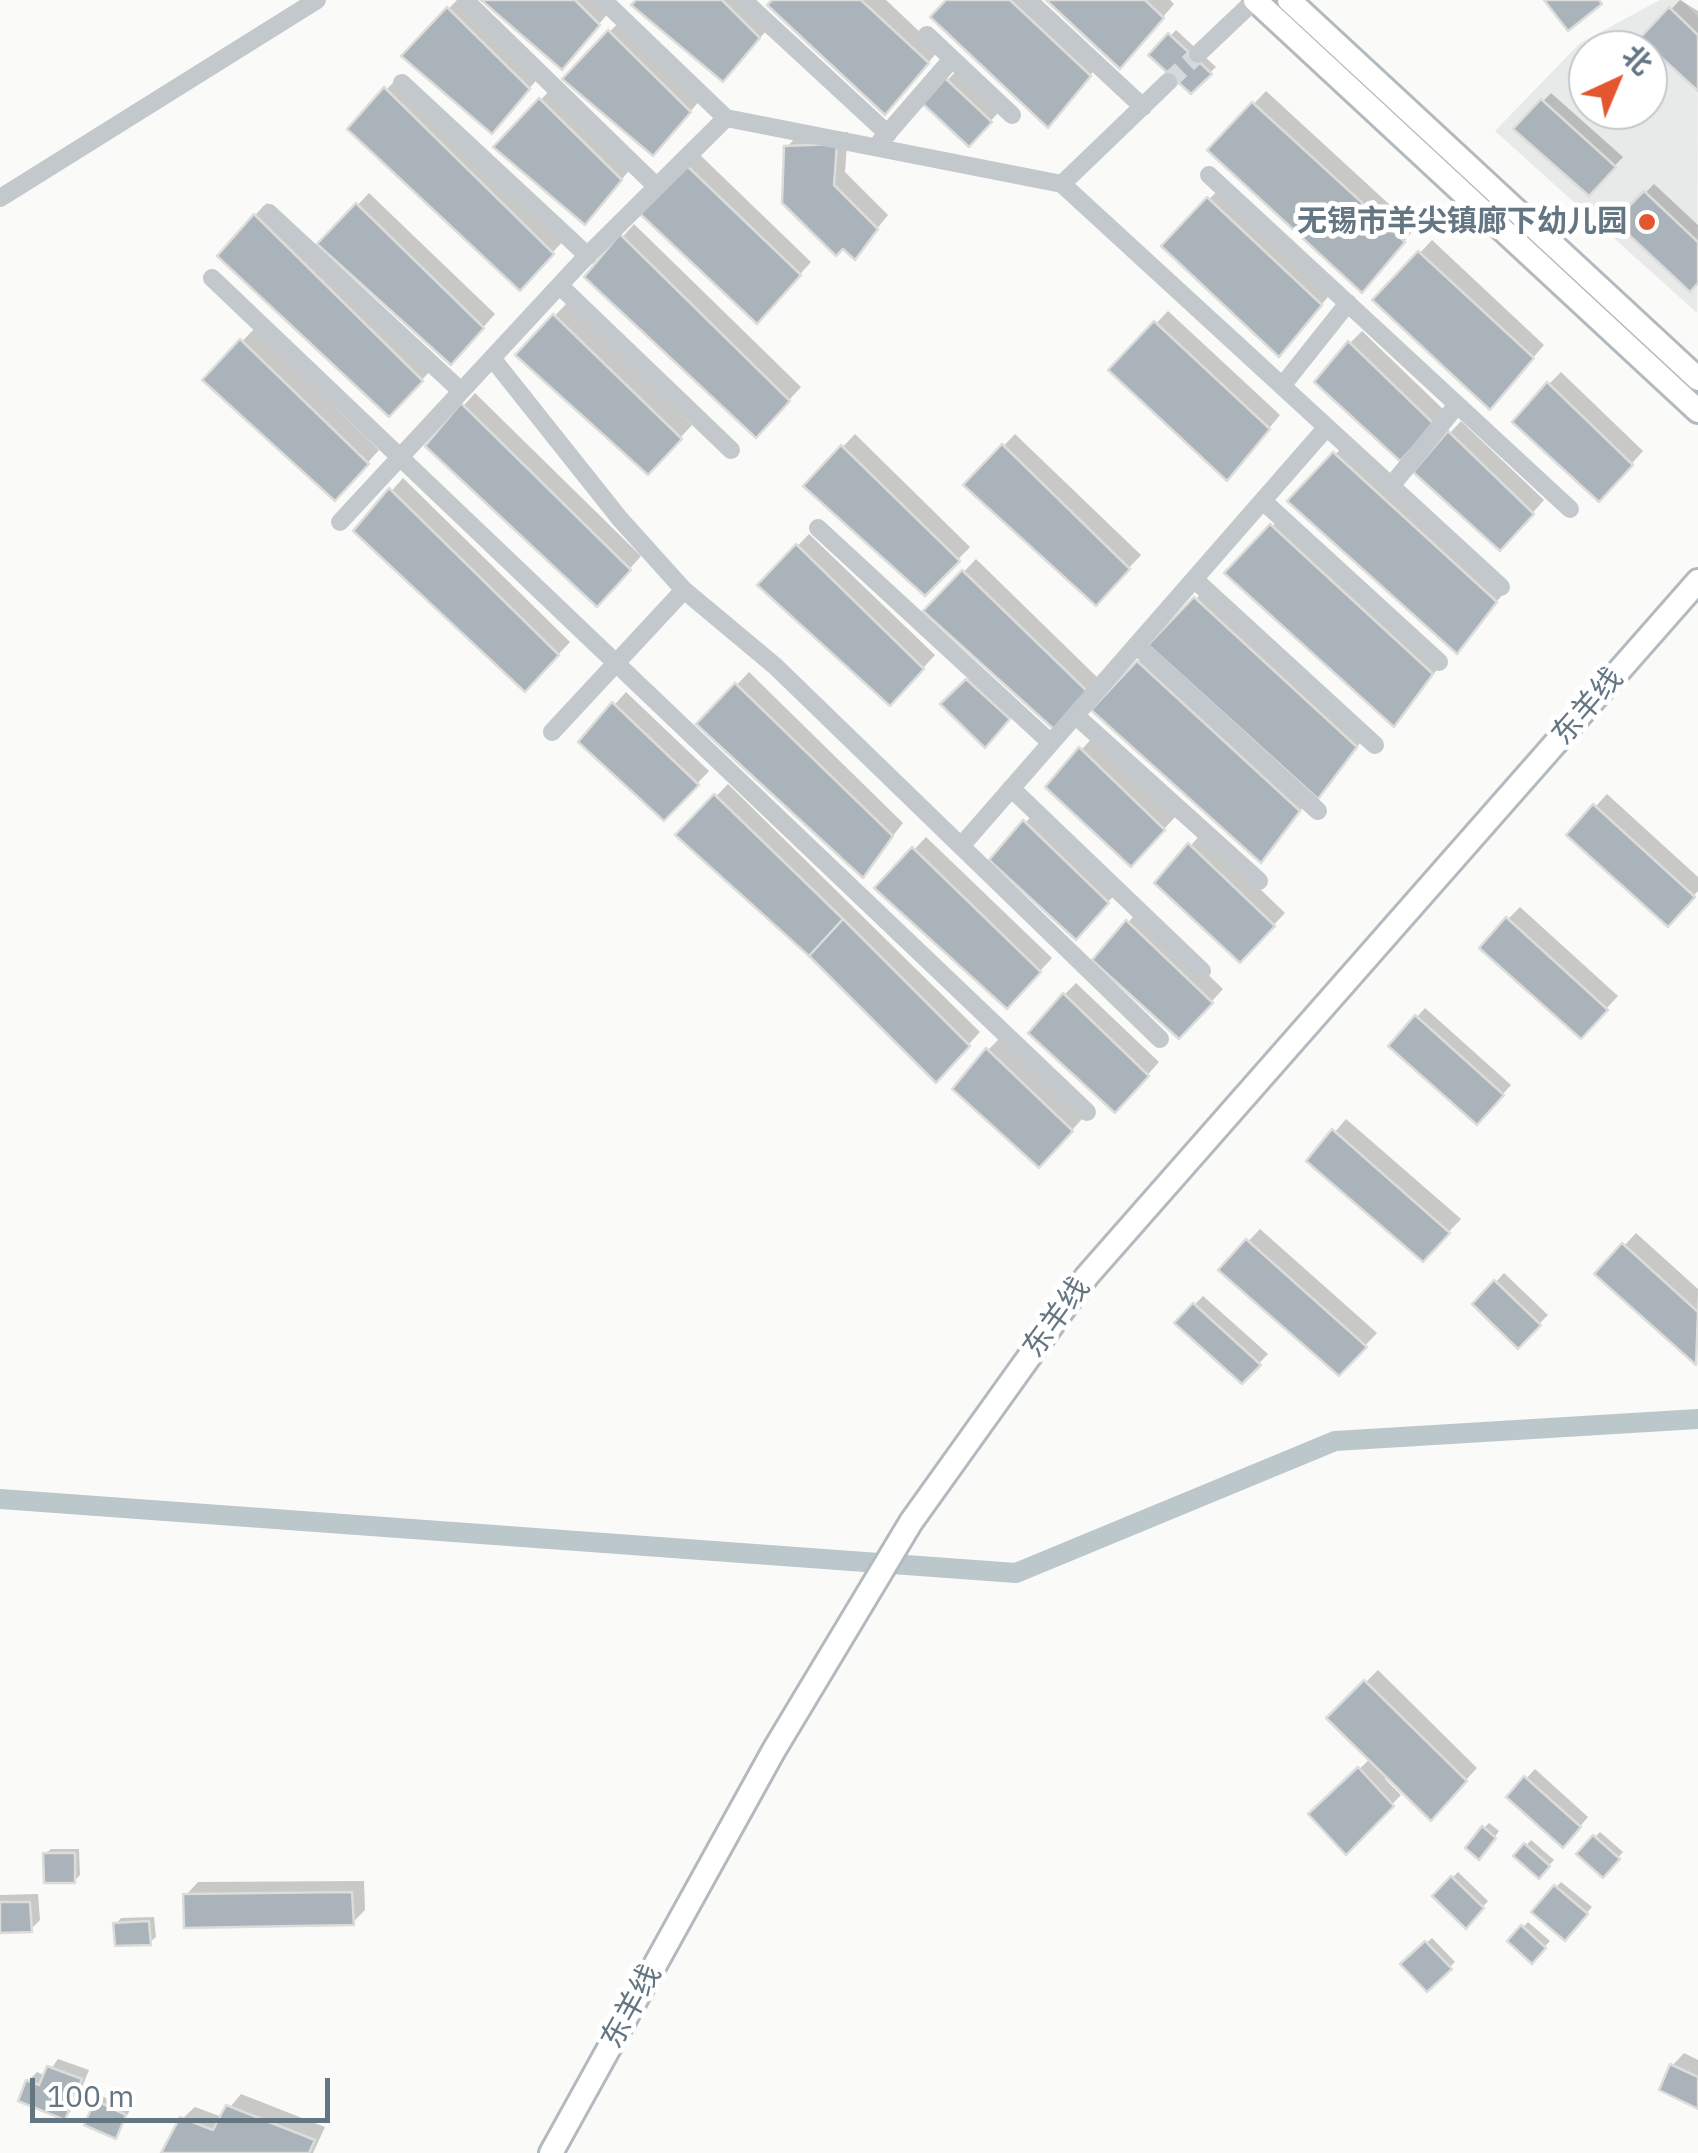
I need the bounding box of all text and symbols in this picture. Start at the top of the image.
north arrow [1568,30,1668,130]
text: 北 [1615,36,1661,83]
place label: 无锡市羊尖镇廊下幼儿园 [1297,204,1627,240]
marker: 无锡市羊尖镇廊下幼儿园 [1636,211,1658,233]
street label: 东羊线 [1545,661,1631,753]
street label: 东羊线 [1016,1271,1098,1365]
street label: 东羊线 [594,1959,670,2055]
scale bar [35,2058,335,2120]
text: 100 m [47,2076,134,2115]

